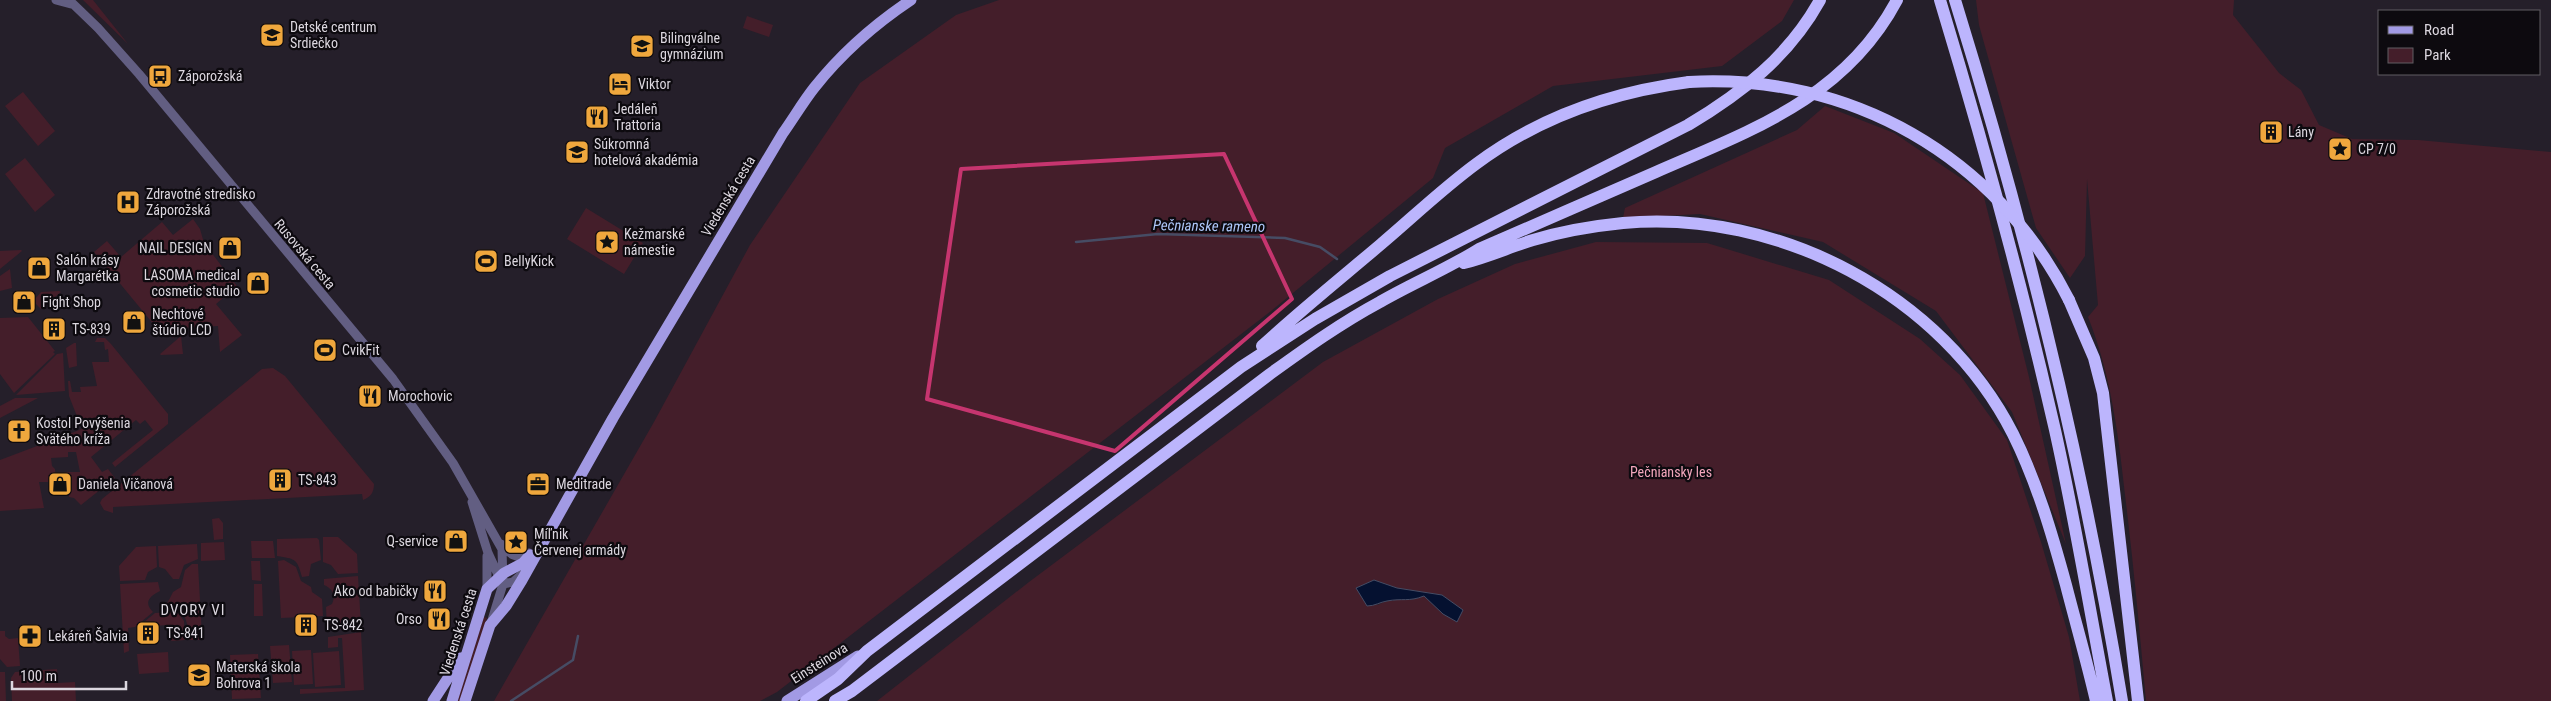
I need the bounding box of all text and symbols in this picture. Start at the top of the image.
legend [2378,10,2541,75]
place label: Detské centrum Srdiečko [290,19,377,51]
text: Road [2424,21,2454,39]
school or university icon: Detské centrum Srdiečko [259,22,285,48]
place label: Bilingválne gymnázium [660,30,723,62]
school or university icon: Bilingválne gymnázium [629,33,655,59]
text: Park [2424,46,2451,64]
bus stop icon: Záporožská [147,63,173,89]
place label: Záporožská [178,68,243,84]
hotel icon: Viktor [607,71,633,97]
place label: Viktor [638,76,671,92]
place label: Jedáleň Trattoria [614,101,661,133]
restaurant icon: Jedáleň Trattoria [584,104,610,130]
building icon: Lány [2258,119,2284,145]
place label: Lány [2288,124,2314,140]
place label: Súkromná hotelová akadémia [594,136,698,168]
place icon: CP 7/0 [2327,136,2353,162]
school or university icon: Súkromná hotelová akadémia [564,139,590,165]
place label: CP 7/0 [2358,141,2396,157]
street label: Viedenská cesta [698,153,758,239]
place label: Zdravotné stredisko Záporožská [146,186,255,218]
hospital icon: Zdravotné stredisko Záporožská [115,189,141,215]
street label: Rusovská cesta [271,216,339,292]
water label: Pečnianske rameno [1153,216,1265,236]
place label: Kežmarské námestie [624,226,685,258]
place icon: Kežmarské námestie [594,229,620,255]
shop icon: NAIL DESIGN [217,235,243,261]
place label: NAIL DESIGN [139,240,212,256]
sports icon: BellyKick [473,248,499,274]
place label: Salón krásy Margarétka [56,252,120,284]
place label: BellyKick [504,253,555,269]
shop icon: Salón krásy Margarétka [26,255,52,281]
place label: LASOMA medical cosmetic studio [144,267,240,299]
shop icon: LASOMA medical cosmetic studio [245,270,271,296]
shop icon: Fight Shop [11,289,37,315]
place label: Fight Shop [42,294,101,310]
place label: Nechtové štúdio LCD [152,306,212,338]
shop icon: Nechtové štúdio LCD [121,309,147,335]
building icon: TS-839 [41,316,67,342]
place label: TS-839 [72,321,111,337]
sports icon: CvikFit [312,337,338,363]
place label: CvikFit [342,342,380,358]
restaurant icon: Morochovic [357,383,383,409]
place label: Morochovic [388,388,453,404]
place label: Kostol Povýšenia Svätého kríža [36,415,130,447]
church icon: Kostol Povýšenia Svätého kríža [6,418,32,444]
park label: Pečniansky les [1630,464,1712,480]
building icon: TS-843 [267,467,293,493]
shop icon: Daniela Vičanová [47,471,73,497]
office icon: Meditrade [525,471,551,497]
place label: TS-843 [298,472,337,488]
place label: Daniela Vičanová [78,476,173,492]
place label: Meditrade [556,476,612,492]
place label: Míľnik Červenej armády [534,526,626,558]
shop icon: Q-service [443,528,469,554]
place icon: Míľnik Červenej armády [503,529,529,555]
place label: Q-service [387,533,438,549]
restaurant icon: Ako od babičky [422,578,448,604]
place label: Ako od babičky [334,583,418,599]
street label: Viedenská cesta [436,586,480,678]
district label: DVORY VI [161,601,225,619]
restaurant icon: Orso [426,606,452,632]
place label: Orso [396,611,422,627]
building icon: TS-842 [293,612,319,638]
place label: TS-842 [324,617,363,633]
building icon: TS-841 [135,620,161,646]
pharmacy icon: Lekáreň Šalvia [17,623,43,649]
place label: TS-841 [166,625,205,641]
place label: Lekáreň Šalvia [48,627,128,644]
street label: Einsteinova [788,639,850,687]
scale bar [12,658,126,690]
place label: Materská škola Bohrova 1 [216,659,301,691]
school or university icon: Materská škola Bohrova 1 [186,662,212,688]
text: 100 m [20,667,57,685]

